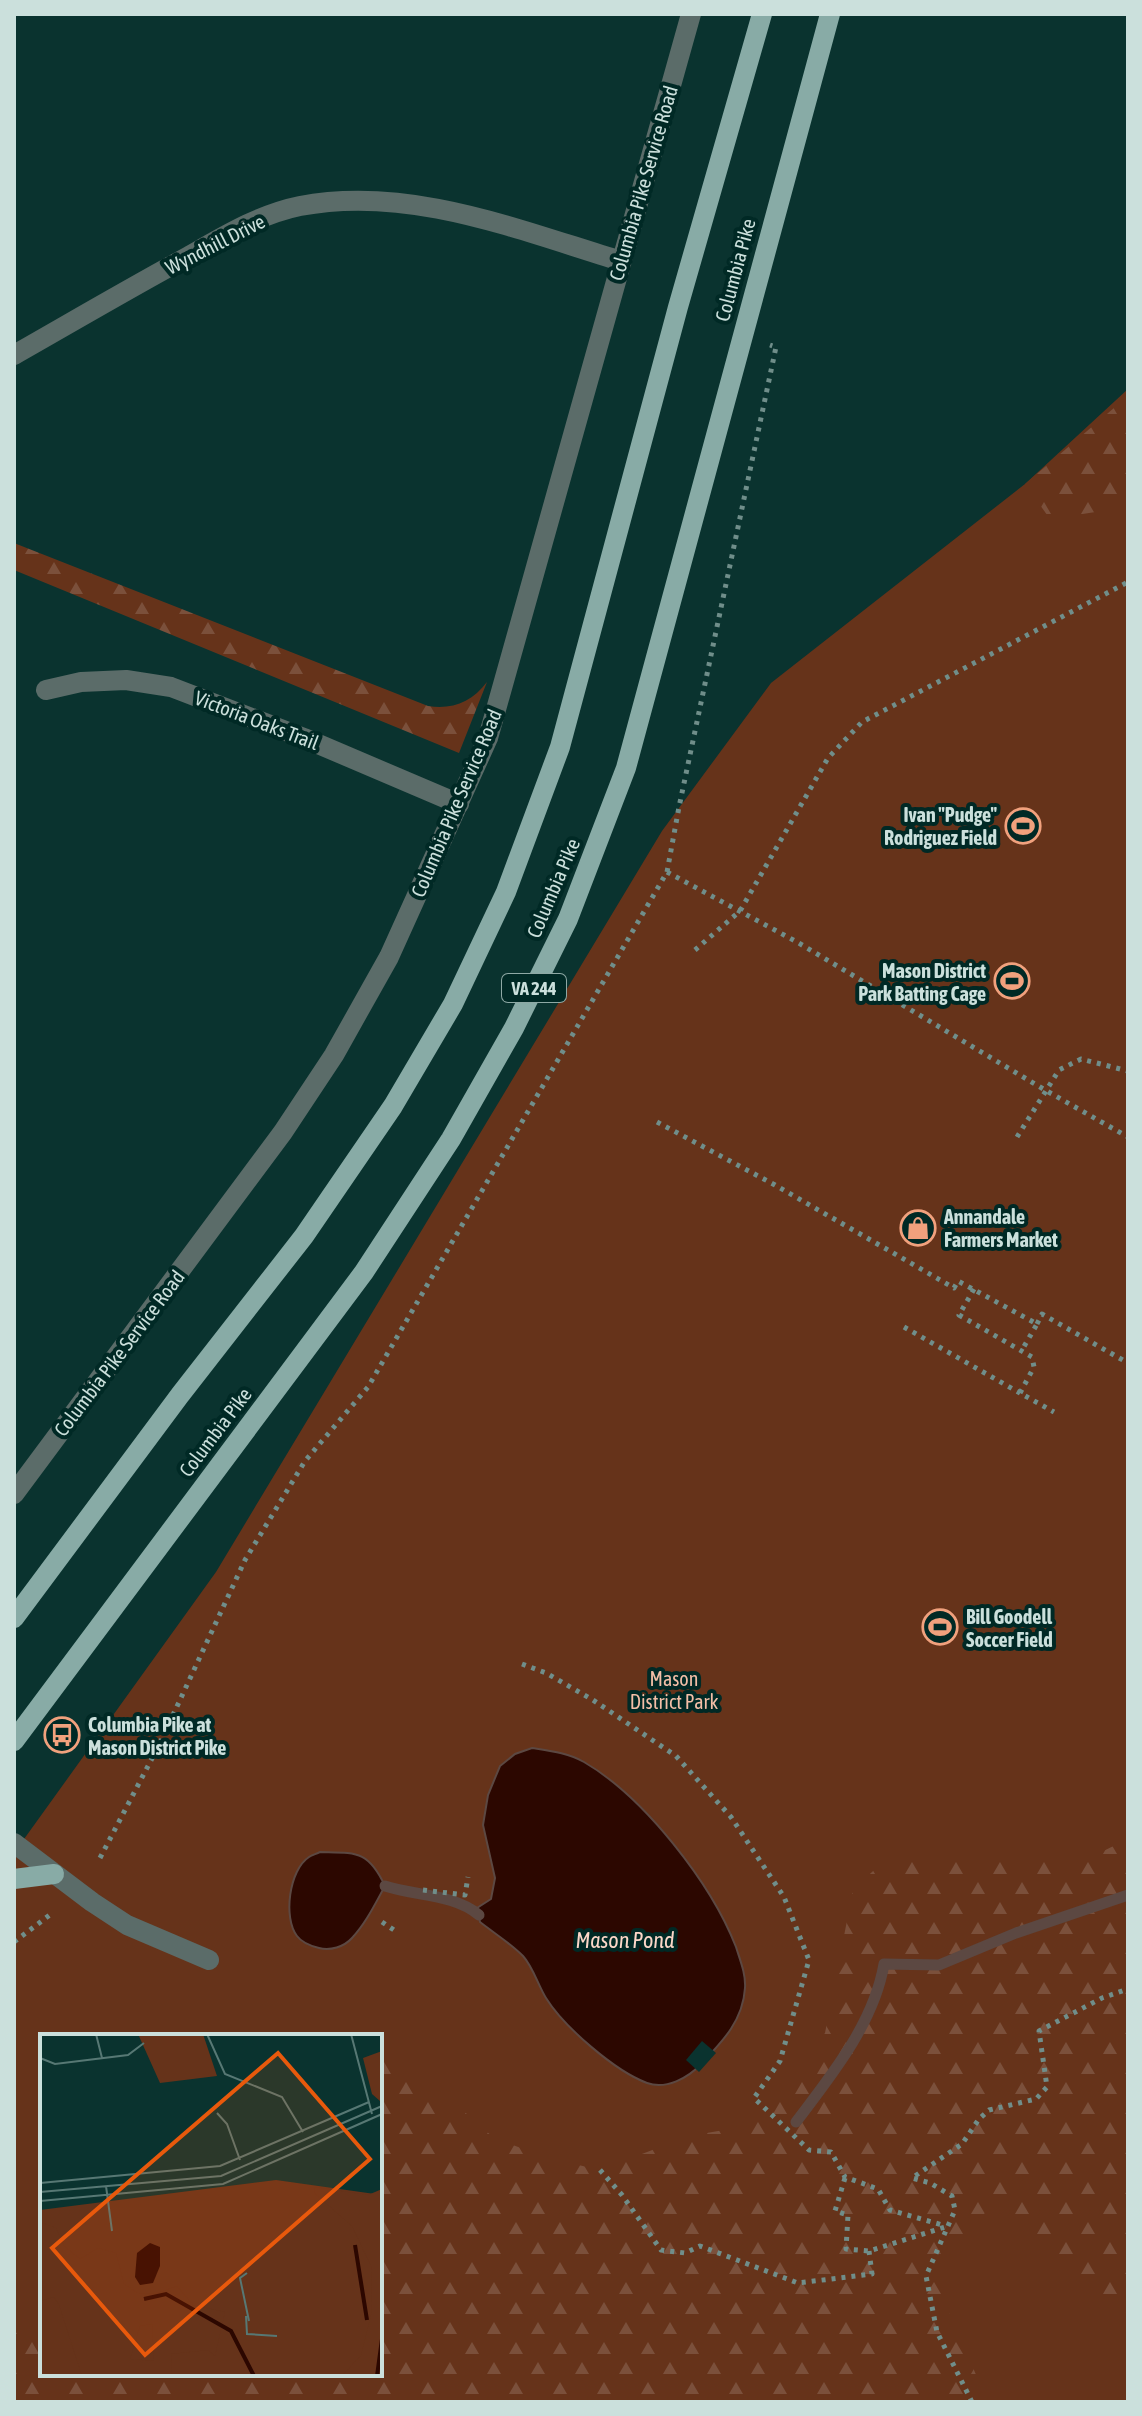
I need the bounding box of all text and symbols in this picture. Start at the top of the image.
street label: Columbia Pike Service Road [604,83,682,283]
street label: Wyndhill Drive [161,209,269,279]
street label: Columbia Pike [710,216,760,324]
street label: Victoria Oaks Trail [192,686,323,754]
street label: Columbia Pike Service Road [406,706,506,900]
place label: Ivan "Pudge" Rodriguez Field [884,803,997,849]
sports icon: Ivan "Pudge" Rodriguez Field [1004,807,1042,845]
street label: Columbia Pike [522,835,584,941]
place label: Mason District Park Batting Cage [858,959,986,1005]
sports icon: Mason District Park Batting Cage [993,962,1031,1000]
road number: VA 244 [502,974,566,1002]
place label: Annandale Farmers Market [943,1205,1058,1251]
shop icon: Annandale Farmers Market [899,1209,937,1247]
street label: Columbia Pike Service Road [49,1266,189,1440]
street label: Columbia Pike [174,1383,256,1481]
place label: Bill Goodell Soccer Field [966,1605,1053,1651]
sports icon: Bill Goodell Soccer Field [921,1608,959,1646]
park label: Mason District Park [630,1667,718,1713]
place label: Columbia Pike at Mason District Pike [88,1713,226,1759]
bus stop icon: Columbia Pike at Mason District Pike [43,1716,81,1754]
water label: Mason Pond [576,1927,674,1953]
inset map [40,2034,382,2376]

